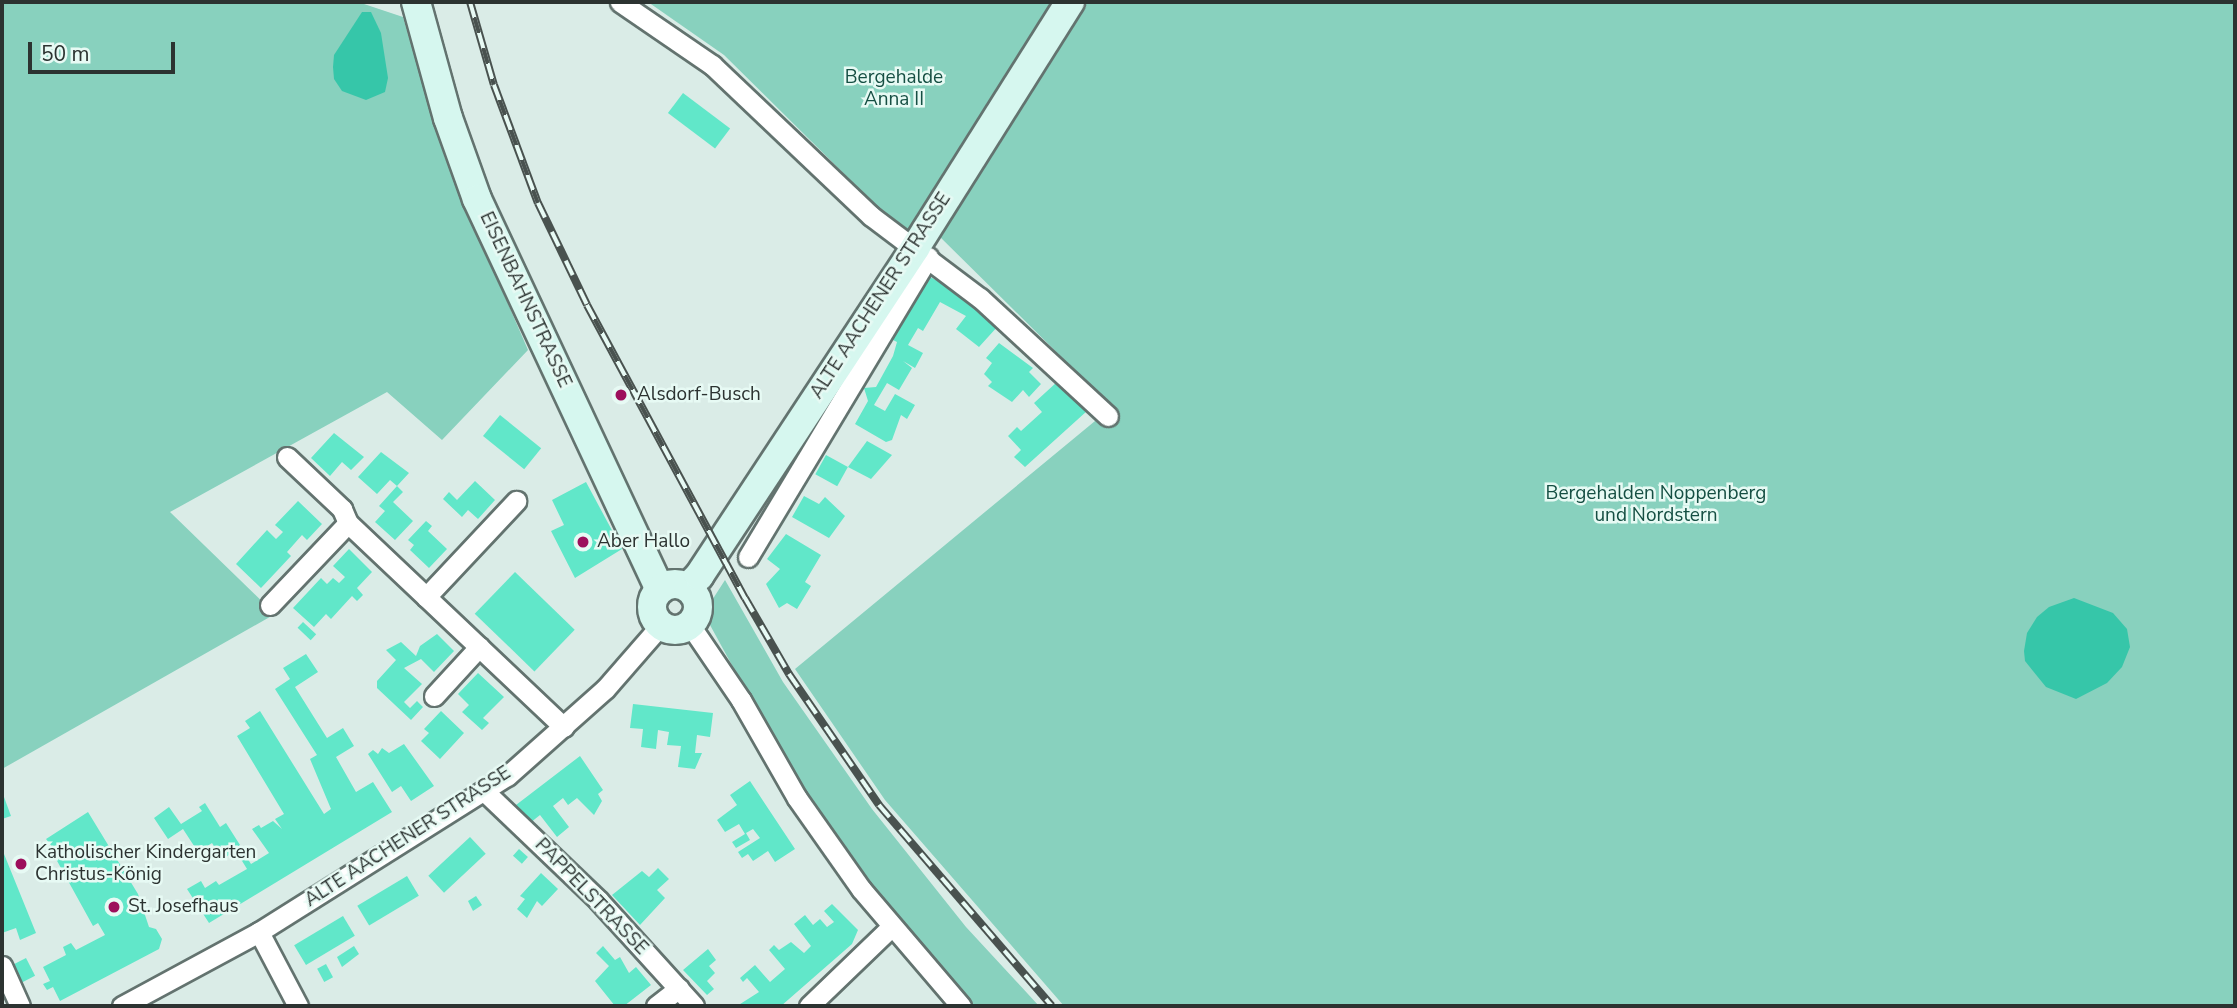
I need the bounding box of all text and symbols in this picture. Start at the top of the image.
scale bar [32,28,178,72]
text: 50 m [41,40,90,68]
park label: Bergehalde Anna II [845,67,943,111]
street label: ALTE AACHENER STRASSE [806,189,956,403]
street label: EISENBAHNSTRASSE [474,208,576,392]
place label: Alsdorf-Busch [637,384,761,406]
marker: Alsdorf-Busch [611,385,631,405]
park label: Bergehalden Noppenberg und Nordstern [1546,483,1766,527]
place label: Aber Hallo [597,531,690,553]
marker: Aber Hallo [575,534,591,550]
street label: ALTE AACHENER STRASSE [301,762,515,912]
street label: PAPPELSTRASSE [530,834,652,960]
place label: Katholischer Kindergarten Christus-König [35,842,256,886]
marker: Katholischer Kindergarten Christus-König [13,856,29,872]
place label: St. Josefhaus [128,896,239,918]
marker: St. Josefhaus [106,899,122,915]

